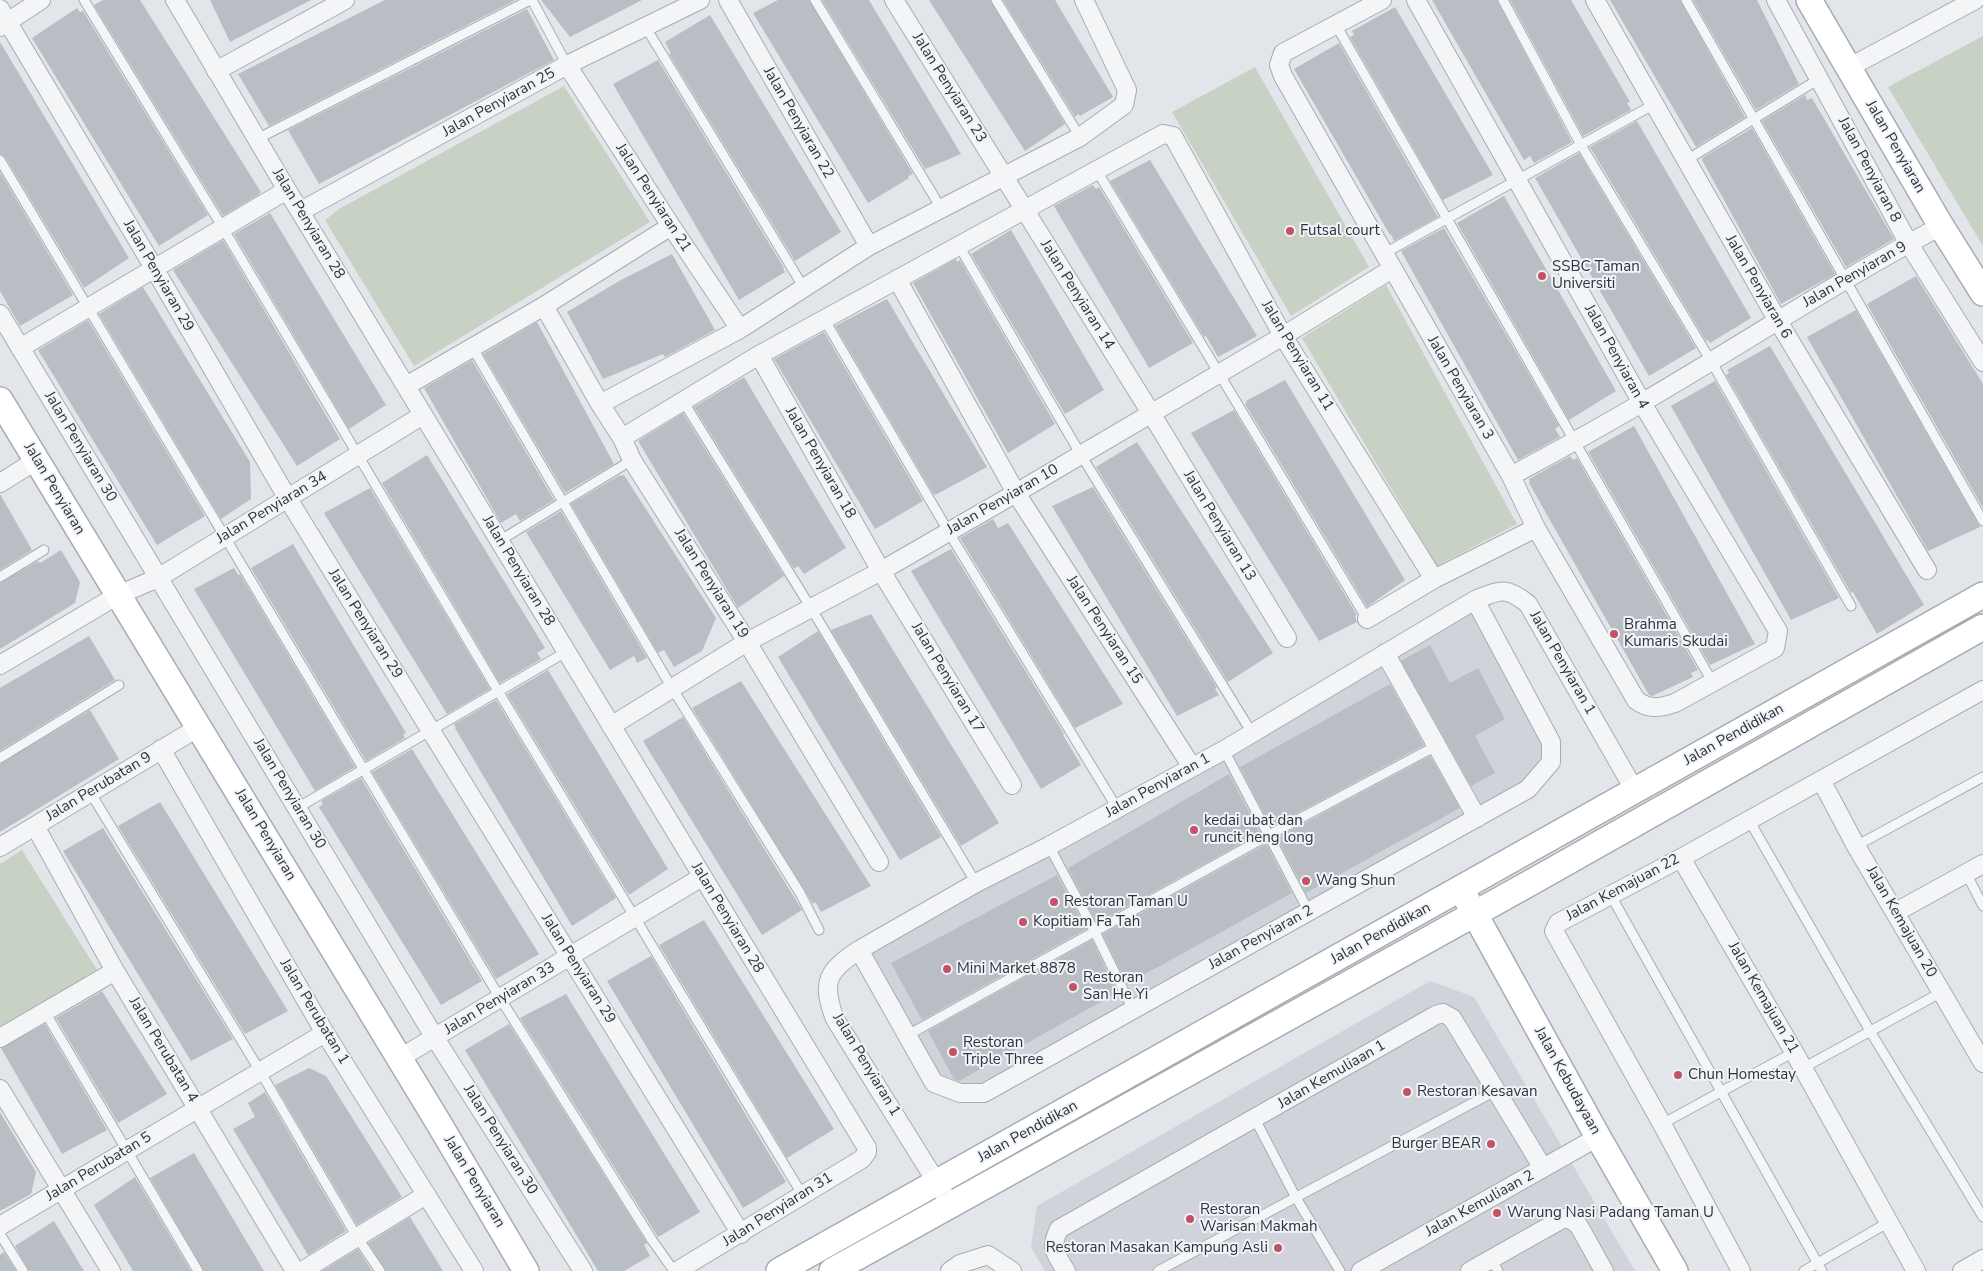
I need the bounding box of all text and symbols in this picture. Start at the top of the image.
street label: Jalan Penyiaran 23 [908,30,990,146]
street label: Jalan Penyiaran 22 [759,64,837,182]
street label: Jalan Penyiaran 25 [440,65,558,141]
street label: Jalan Penyiaran [1861,97,1929,197]
street label: Jalan Penyiaran 8 [1834,114,1904,226]
street label: Jalan Penyiaran 21 [611,140,695,256]
street label: Jalan Penyiaran 28 [268,165,348,283]
street label: Jalan Penyiaran 29 [119,217,197,335]
place label: Futsal court [1300,222,1380,240]
marker: Futsal court [1284,225,1296,237]
street label: Jalan Penyiaran 6 [1721,232,1795,342]
street label: Jalan Penyiaran 14 [1036,237,1118,353]
street label: Jalan Penyiaran 9 [1800,238,1910,312]
place label: SSBC Taman Universiti [1552,258,1640,293]
marker: SSBC Taman Universiti [1536,270,1548,282]
street label: Jalan Penyiaran 11 [1257,297,1337,415]
street label: Jalan Penyiaran 4 [1580,302,1652,412]
street label: Jalan Penyiaran 3 [1423,333,1497,443]
street label: Jalan Penyiaran 30 [40,388,120,506]
street label: Jalan Penyiaran 18 [781,404,859,522]
street label: Jalan Penyiaran [19,440,89,538]
street label: Jalan Penyiaran 10 [944,461,1062,539]
street label: Jalan Penyiaran 13 [1179,467,1259,585]
street label: Jalan Penyiaran 34 [213,468,331,548]
street label: Jalan Penyiaran 28 [478,512,558,630]
street label: Jalan Penyiaran 19 [670,526,752,642]
street label: Jalan Penyiaran 29 [324,566,406,682]
street label: Jalan Penyiaran 15 [1062,572,1146,688]
street label: Jalan Penyiaran 1 [1525,608,1599,718]
place label: Brahma Kumaris Skudai [1624,616,1728,651]
street label: Jalan Penyiaran 17 [907,619,987,737]
marker: Brahma Kumaris Skudai [1608,628,1620,640]
street label: Jalan Pendidikan [1681,700,1787,770]
street label: Jalan Penyiaran 30 [249,735,329,853]
street label: Jalan Perubatan 9 [43,748,155,826]
street label: Jalan Penyiaran 1 [1103,750,1213,822]
street label: Jalan Penyiaran [230,786,300,884]
place label: kedai ubat dan runcit heng long [1204,812,1314,847]
marker: kedai ubat dan runcit heng long [1188,824,1200,836]
street label: Jalan Kemajuan 22 [1563,851,1683,925]
street label: Jalan Penyiaran 28 [687,859,767,977]
street label: Jalan Kemajuan 20 [1862,863,1940,981]
place label: Wang Shun [1316,872,1395,890]
marker: Wang Shun [1300,875,1312,887]
place label: Restoran Taman U [1064,893,1188,911]
marker: Restoran Taman U [1048,896,1060,908]
street label: Jalan Pendidikan [1328,899,1434,969]
street label: Jalan Penyiaran 2 [1206,902,1316,974]
street label: Jalan Penyiaran 29 [537,911,619,1027]
place label: Kopitiam Fa Tah [1033,913,1140,931]
marker: Kopitiam Fa Tah [1017,916,1029,928]
street label: Jalan Kemajuan 21 [1724,939,1802,1057]
street label: Jalan Perubatan 1 [275,956,353,1068]
street label: Jalan Penyiaran 33 [441,959,559,1039]
place label: Mini Market 8878 [957,960,1076,978]
marker: Mini Market 8878 [941,963,953,975]
place label: Restoran San He Yi [1083,969,1148,1004]
marker: Restoran San He Yi [1067,981,1079,993]
street label: Jalan Perubatan 4 [124,994,202,1106]
street label: Jalan Penyiaran 1 [828,1010,904,1120]
street label: Jalan Kebudayaan [1530,1024,1604,1138]
place label: Restoran Triple Three [963,1034,1043,1069]
street label: Jalan Kemuliaan 1 [1275,1037,1389,1113]
marker: Restoran Triple Three [947,1046,959,1058]
place label: Chun Homestay [1688,1066,1796,1084]
marker: Chun Homestay [1672,1069,1684,1081]
street label: Jalan Penyiaran 30 [459,1082,541,1198]
place label: Restoran Kesavan [1417,1083,1537,1101]
marker: Restoran Kesavan [1401,1086,1413,1098]
street label: Jalan Pendidikan [975,1097,1081,1167]
street label: Jalan Perubatan 5 [43,1128,155,1206]
street label: Jalan Penyiaran [439,1133,509,1231]
place label: Burger BEAR [1392,1135,1481,1153]
marker: Burger BEAR [1485,1138,1497,1150]
street label: Jalan Kemuliaan 2 [1423,1167,1537,1241]
street label: Jalan Penyiaran 31 [720,1169,836,1251]
place label: Restoran Warisan Makmah [1200,1201,1318,1236]
place label: Warung Nasi Padang Taman U [1507,1204,1714,1222]
marker: Warung Nasi Padang Taman U [1491,1207,1503,1219]
marker: Restoran Warisan Makmah [1184,1213,1196,1225]
place label: Restoran Masakan Kampung Asli [1046,1239,1268,1257]
marker: Restoran Masakan Kampung Asli [1272,1242,1284,1254]

